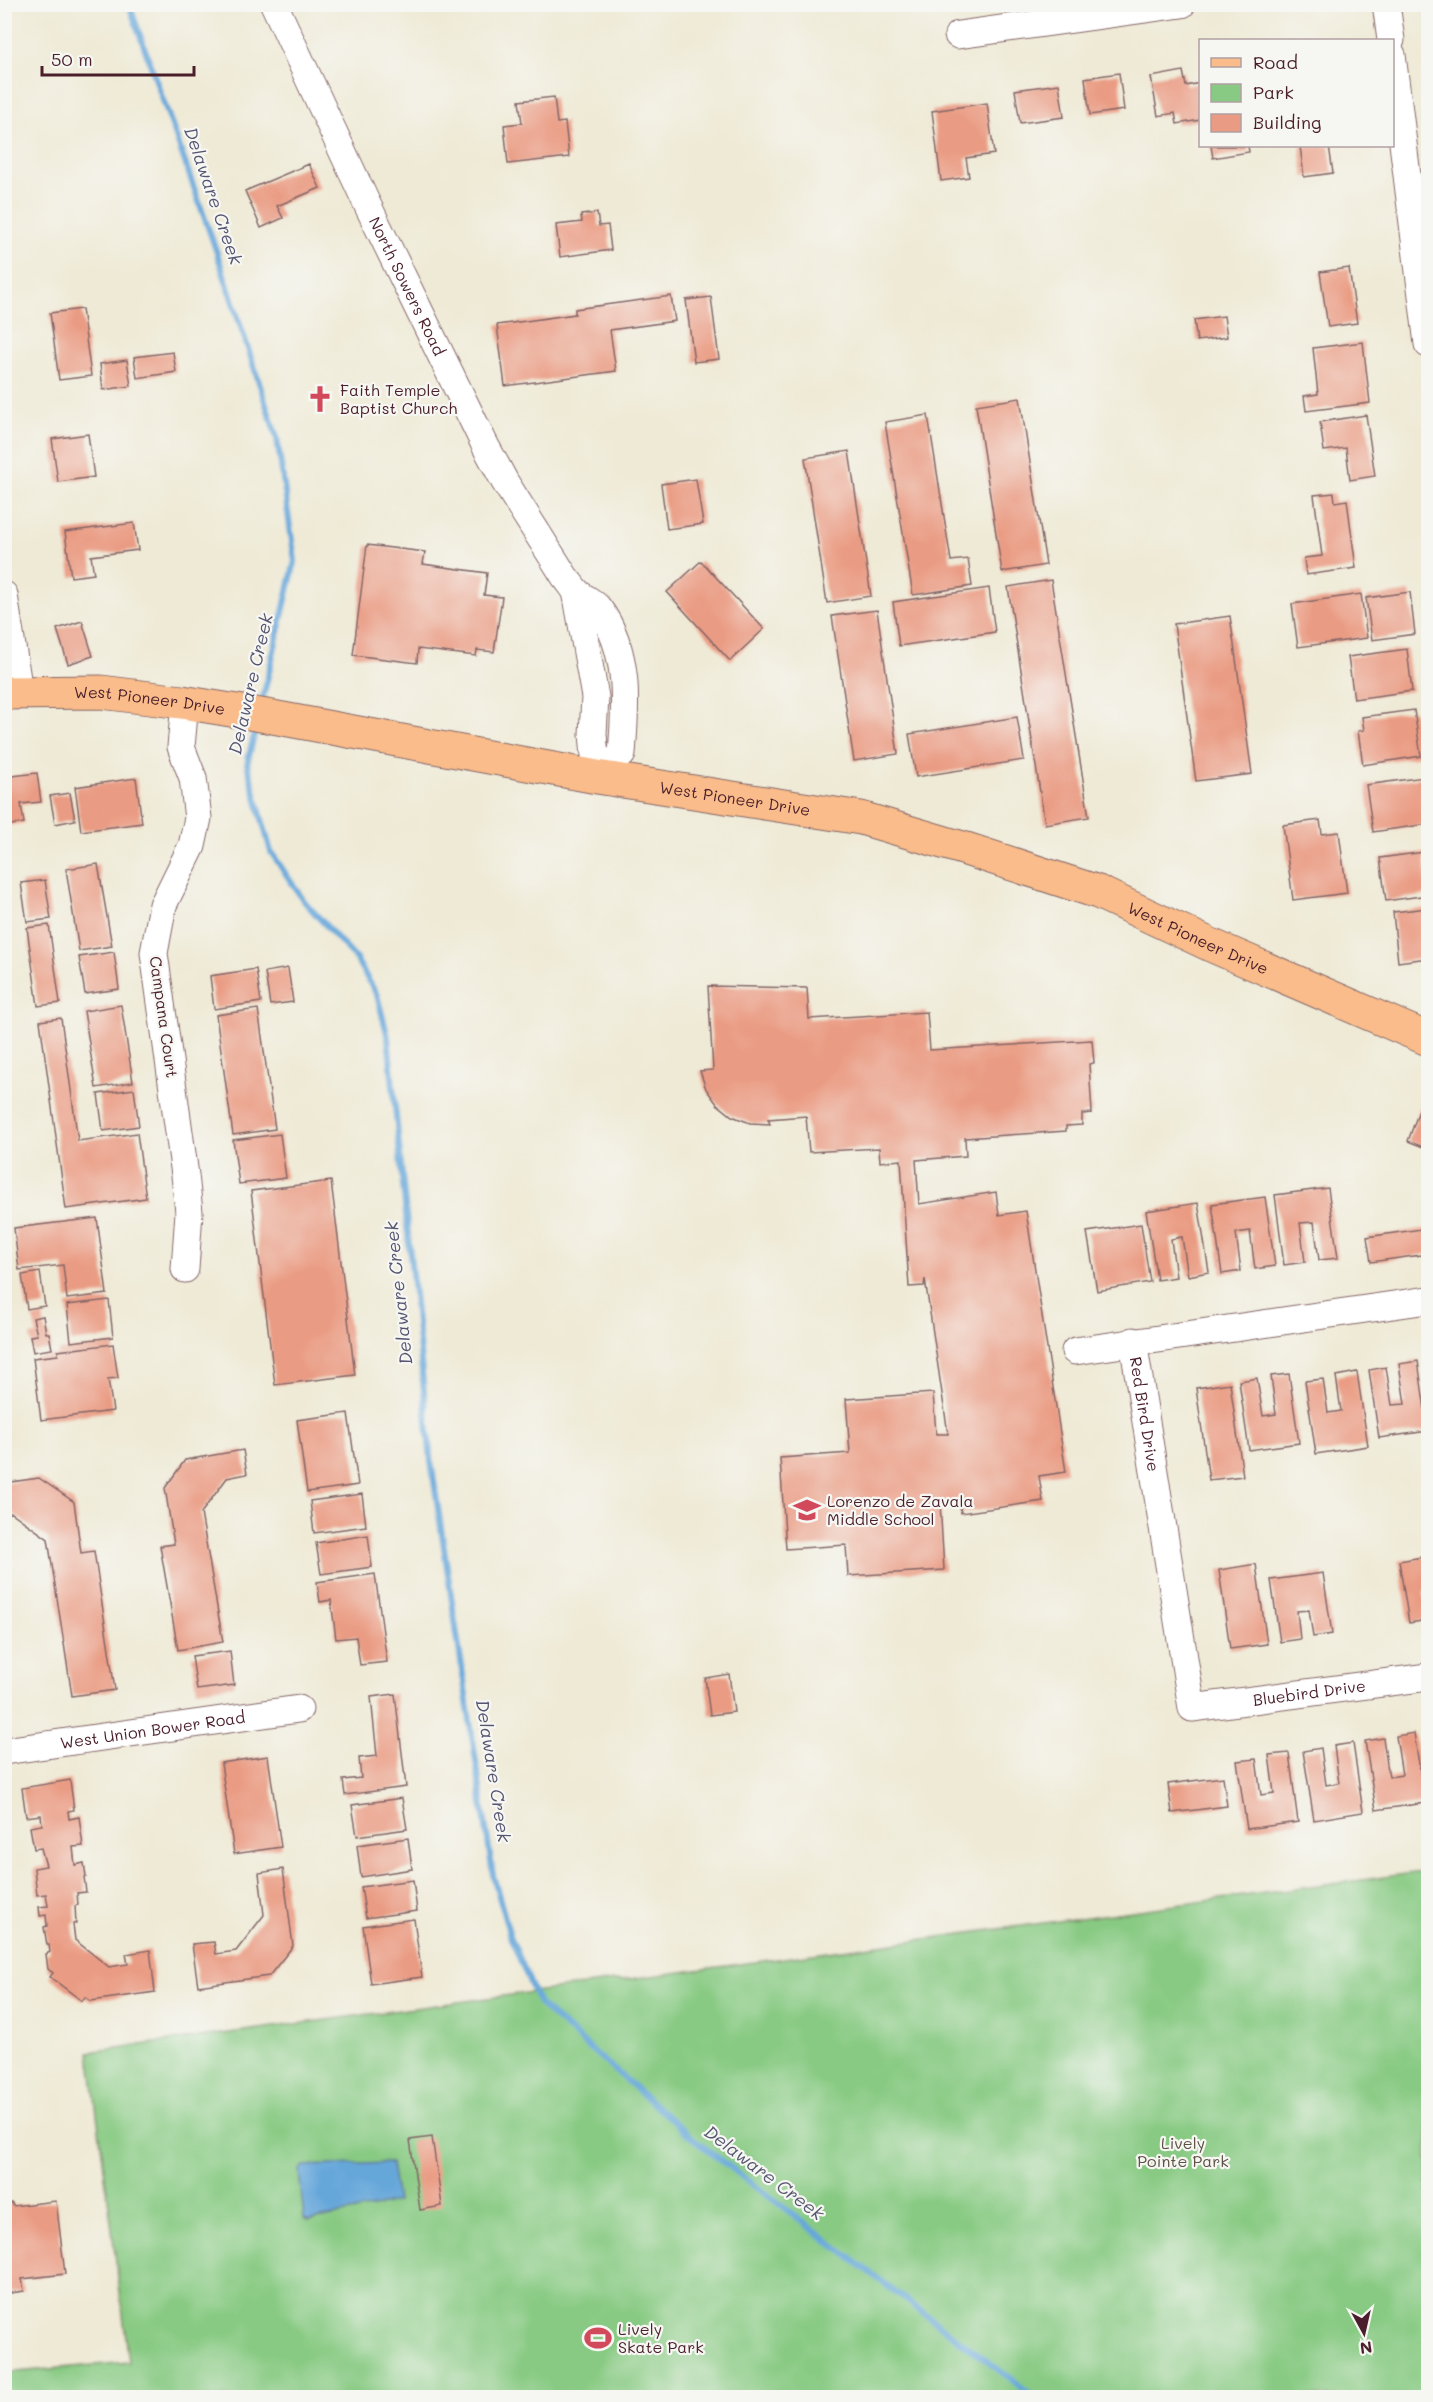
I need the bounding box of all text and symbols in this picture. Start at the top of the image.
scale bar [42,39,194,77]
legend [1199,39,1394,147]
text: 50 m [51,47,93,71]
text: Road [1253,50,1298,74]
text: Park [1253,80,1294,104]
text: Building [1253,110,1321,134]
water label: Delaware Creek [179,124,249,268]
street label: North Sowers Road [365,213,451,359]
place label: Faith Temple Baptist Church [340,379,457,418]
church icon: Faith Temple Baptist Church [305,384,335,414]
water label: Delaware Creek [222,610,278,757]
street label: West Pioneer Drive [74,681,227,719]
street label: West Pioneer Drive [658,776,812,820]
street label: West Pioneer Drive [1125,897,1272,979]
street label: Campana Court [146,955,183,1079]
water label: Delaware Creek [378,1220,417,1366]
street label: Red Bird Drive [1126,1355,1165,1473]
place label: Lorenzo de Zavala Middle School [827,1490,974,1529]
school or university icon: Lorenzo de Zavala Middle School [792,1495,822,1525]
street label: Bluebird Drive [1252,1674,1367,1710]
water label: Delaware Creek [471,1698,517,1844]
street label: West Union Bower Road [59,1706,246,1753]
water label: Delaware Creek [700,2119,830,2225]
park label: Lively Pointe Park [1137,2132,1229,2171]
north arrow [1334,2303,1394,2363]
place label: Lively Skate Park [618,2318,704,2357]
sports icon: Lively Skate Park [583,2323,613,2353]
text: N [1359,2337,1374,2360]

